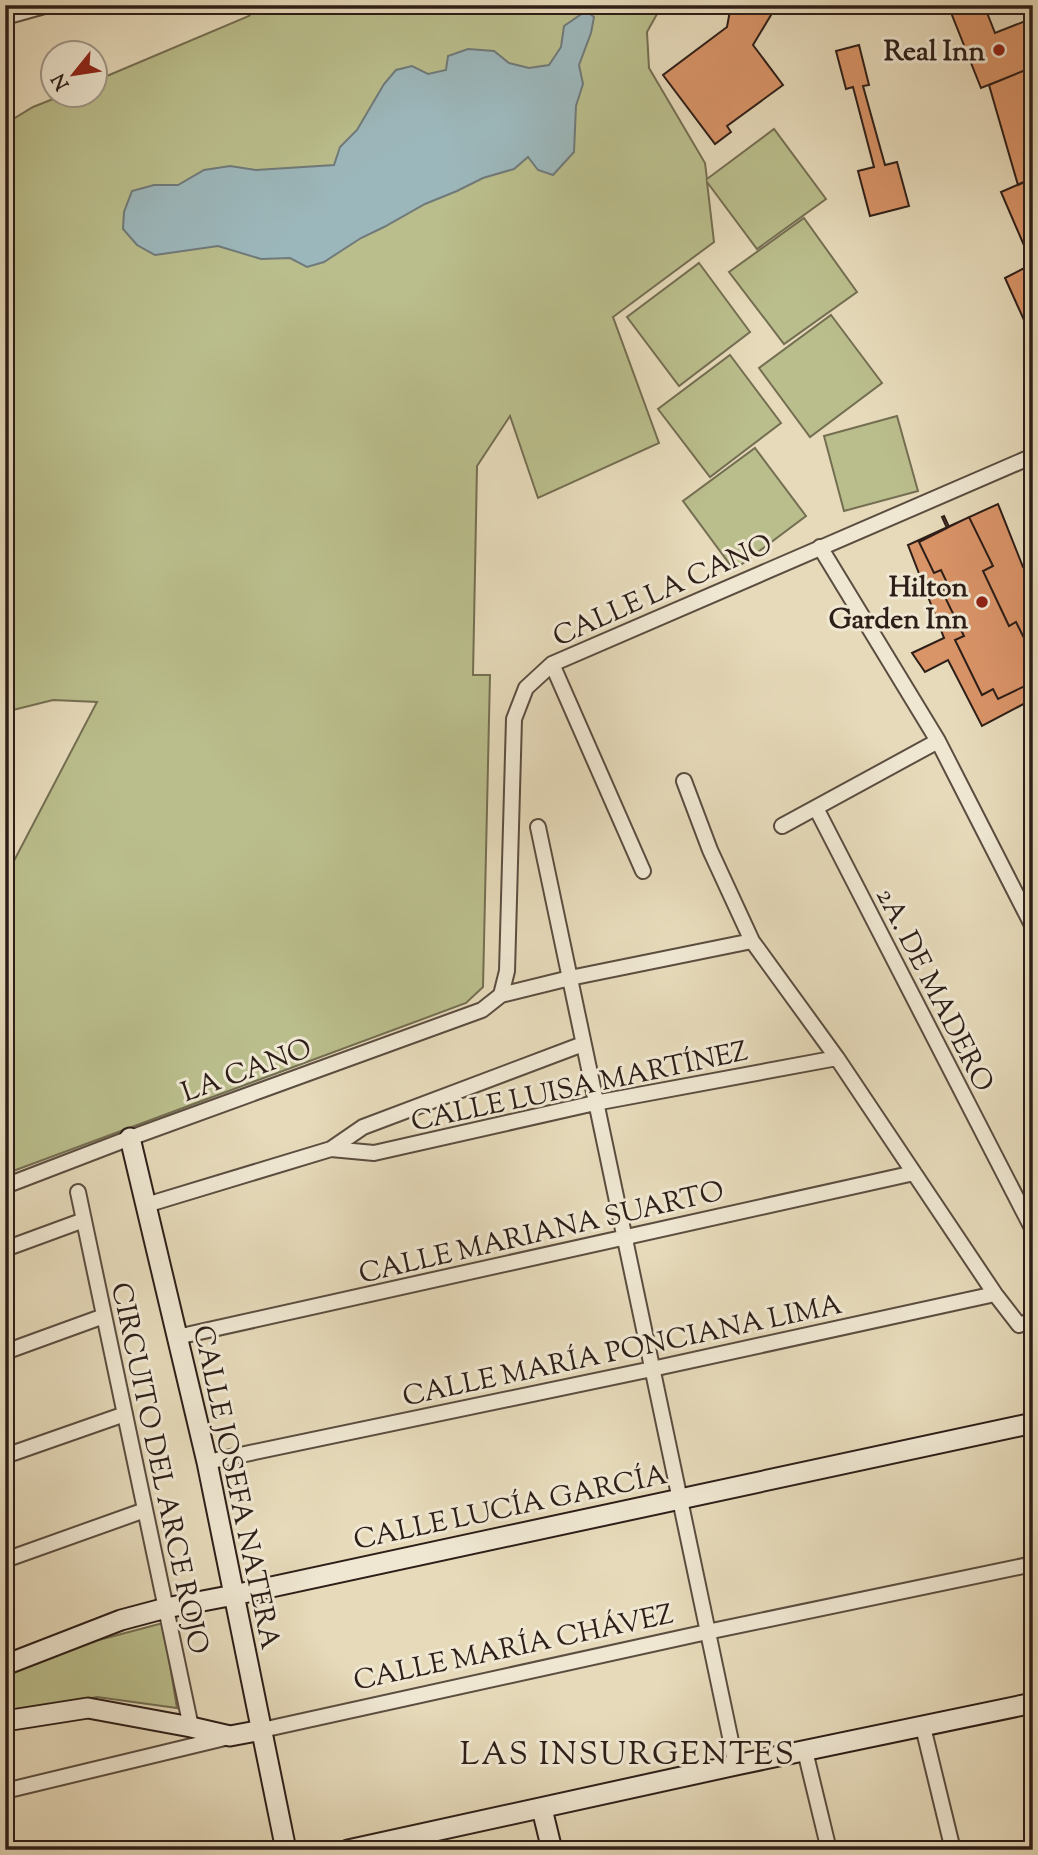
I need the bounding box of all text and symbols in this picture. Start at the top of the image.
place label: Real Inn [884,33,985,73]
north arrow [38,38,108,108]
marker: Real Inn [991,42,1007,58]
text: N [46,68,77,95]
street label: CALLE LA CANO [547,525,779,658]
place label: Hilton Garden Inn [829,569,968,641]
marker: Hilton Garden Inn [974,594,990,610]
street label: 2A. DE MADERO [865,881,1002,1100]
street label: LA CANO [176,1030,318,1114]
street label: CALLE LUISA MARTÍNEZ [408,1033,752,1143]
street label: CALLE MARIANA SUARTO [355,1172,728,1295]
street label: CIRCUITO DEL ARCE ROJO [99,1279,217,1658]
street label: CALLE MARÍA PONCIANA LIMA [399,1286,846,1418]
street label: CALLE JOSEFA NATERA [181,1322,289,1654]
street label: CALLE LUCÍA GARCÍA [350,1456,671,1562]
street label: CALLE MARÍA CHÁVEZ [350,1595,677,1702]
district label: LAS INSURGENTES [460,1733,796,1779]

